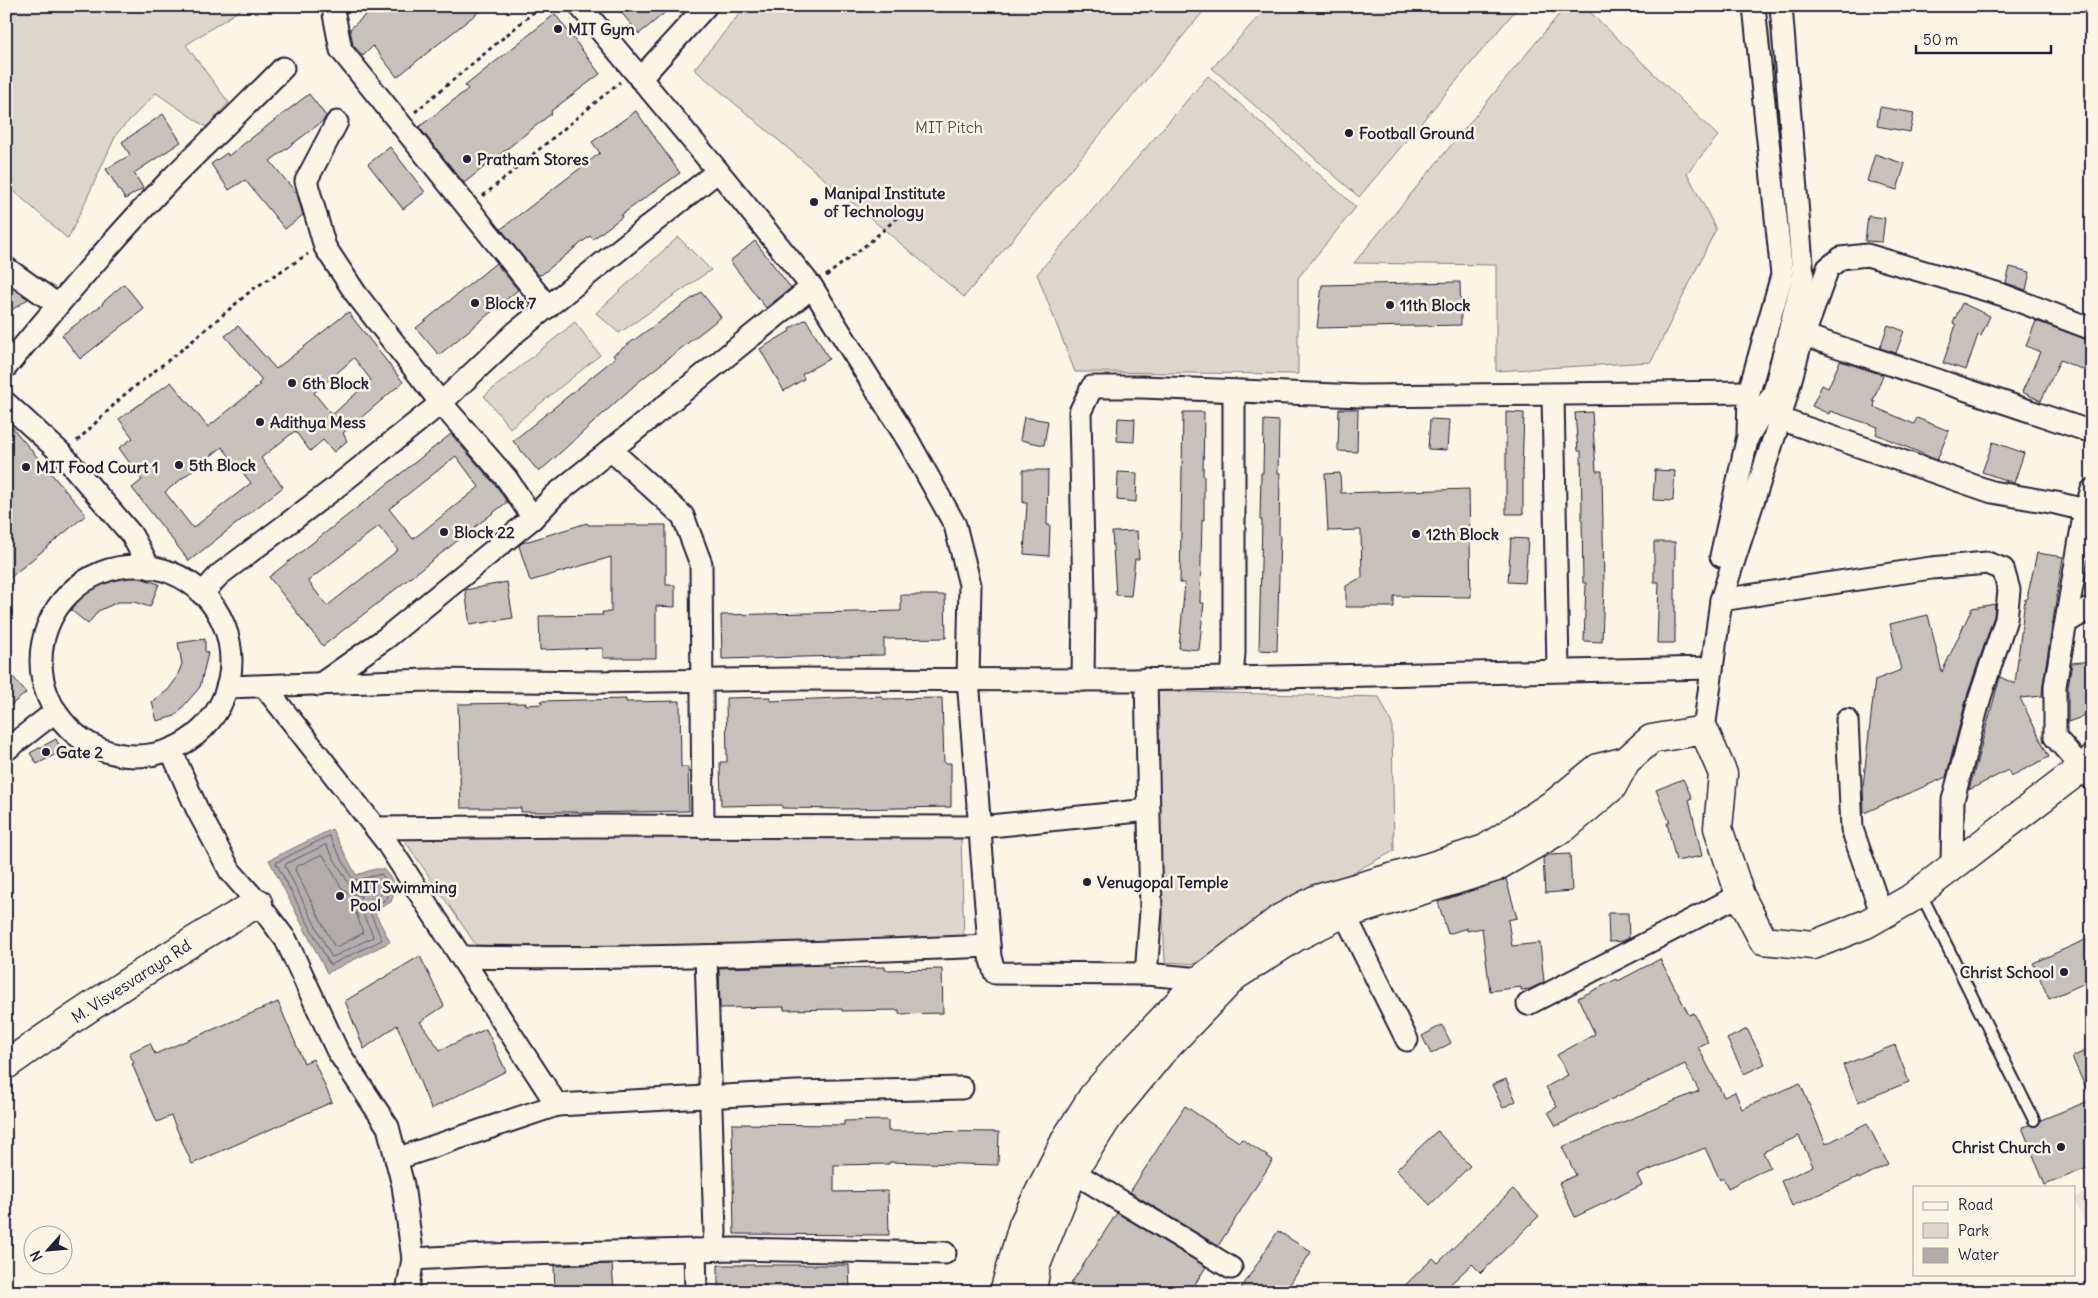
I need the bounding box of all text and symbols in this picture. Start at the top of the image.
place label: MIT Gym [568,19,635,40]
scale bar [1916,22,2050,54]
marker: MIT Gym [552,23,564,35]
text: 50 m [1923,30,1958,49]
park label: MIT Pitch [915,117,983,137]
place label: Football Ground [1359,123,1475,143]
marker: Football Ground [1343,127,1355,139]
place label: Pratham Stores [477,149,589,169]
marker: Pratham Stores [461,153,473,165]
place label: Manipal Institute of Technology [824,183,946,222]
marker: Manipal Institute of Technology [808,196,820,208]
place label: Block 7 [485,293,536,313]
place label: 11th Block [1400,295,1471,315]
marker: Block 7 [469,297,481,309]
marker: 11th Block [1384,299,1396,311]
place label: 6th Block [302,373,369,393]
marker: 6th Block [286,377,298,389]
place label: Adithya Mess [270,412,366,433]
marker: Adithya Mess [254,416,266,428]
place label: 5th Block [189,455,256,475]
place label: MIT Food Court 1 [36,457,158,477]
marker: 5th Block [173,459,185,471]
marker: MIT Food Court 1 [20,461,32,473]
place label: Block 22 [454,522,515,542]
place label: 12th Block [1426,524,1499,544]
marker: Block 22 [438,526,450,538]
marker: 12th Block [1410,528,1422,540]
place label: Gate 2 [56,742,103,762]
marker: Gate 2 [40,746,52,758]
place label: Venugopal Temple [1097,872,1229,893]
marker: Venugopal Temple [1081,876,1093,888]
place label: MIT Swimming Pool [350,877,457,915]
marker: MIT Swimming Pool [334,890,346,902]
street label: M. Visvesvaraya Rd [68,935,194,1027]
place label: Christ School [1960,962,2054,982]
marker: Christ School [2058,966,2070,978]
place label: Christ Church [1952,1137,2051,1157]
marker: Christ Church [2055,1141,2067,1153]
legend [1913,1186,2076,1276]
text: Road [1958,1195,1993,1214]
text: Park [1958,1221,1989,1240]
north arrow [22,1226,72,1276]
text: Water [1958,1245,1999,1264]
text: N [26,1248,47,1264]

